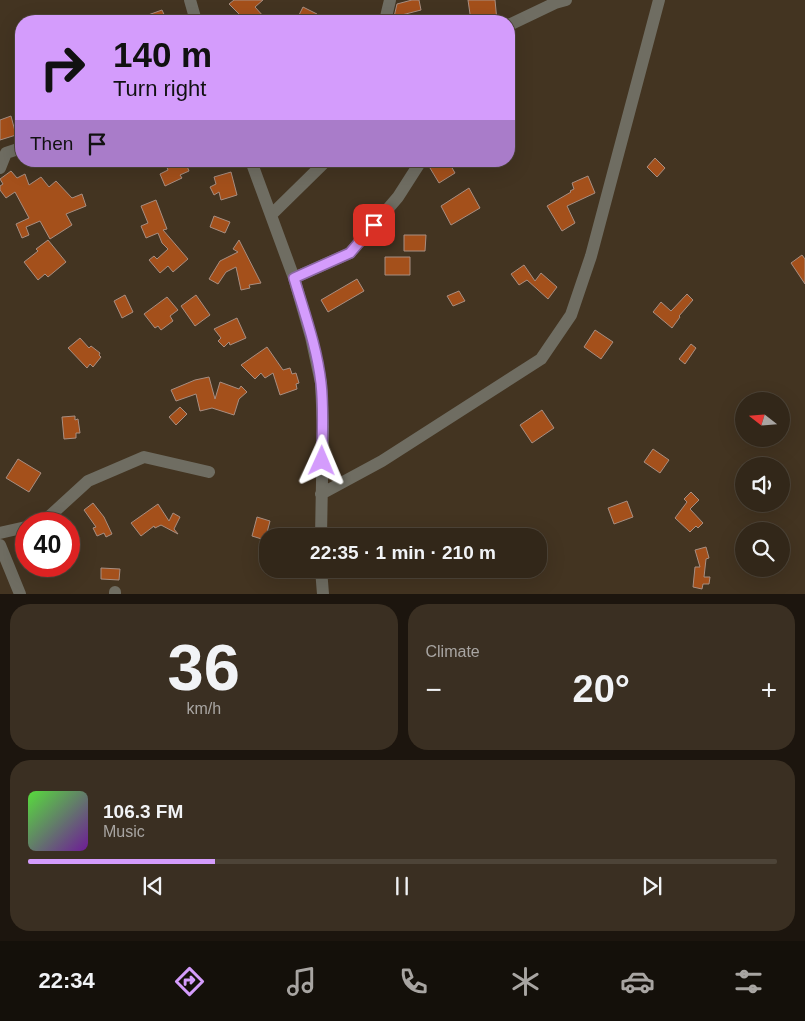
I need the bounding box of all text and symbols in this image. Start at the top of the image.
icon: right [30,35,95,100]
text: 140 m [113,35,212,74]
text: Turn right [113,76,206,101]
icon: arrive [83,130,111,158]
text: Then [30,133,73,154]
pin [353,204,395,246]
icon: arrive [360,211,388,239]
north arrow [735,392,790,448]
map controls [735,392,790,577]
position arrow [295,434,347,486]
button: sound [735,457,790,512]
speed limit sign: 40 [15,512,80,577]
button: search [735,522,790,577]
text: 22:35 · 1 min · 210 m [310,542,496,563]
text: 36 [168,631,240,704]
text: Climate [426,643,480,660]
text: 20° [573,668,630,710]
text: − [426,674,442,705]
text: + [761,674,777,705]
text: km/h [186,700,221,717]
text: 106.3 FM [103,801,183,822]
text: Music [103,823,145,840]
icon: previous [139,872,167,900]
icon: pause [388,872,416,900]
icon: next [638,872,666,900]
icon: directions [172,964,207,999]
icon: music [284,964,319,999]
icon: phone [396,964,431,999]
icon: climate [508,964,543,999]
icon: car [620,964,655,999]
icon: filters [731,964,766,999]
text: 22:34 [38,968,95,993]

